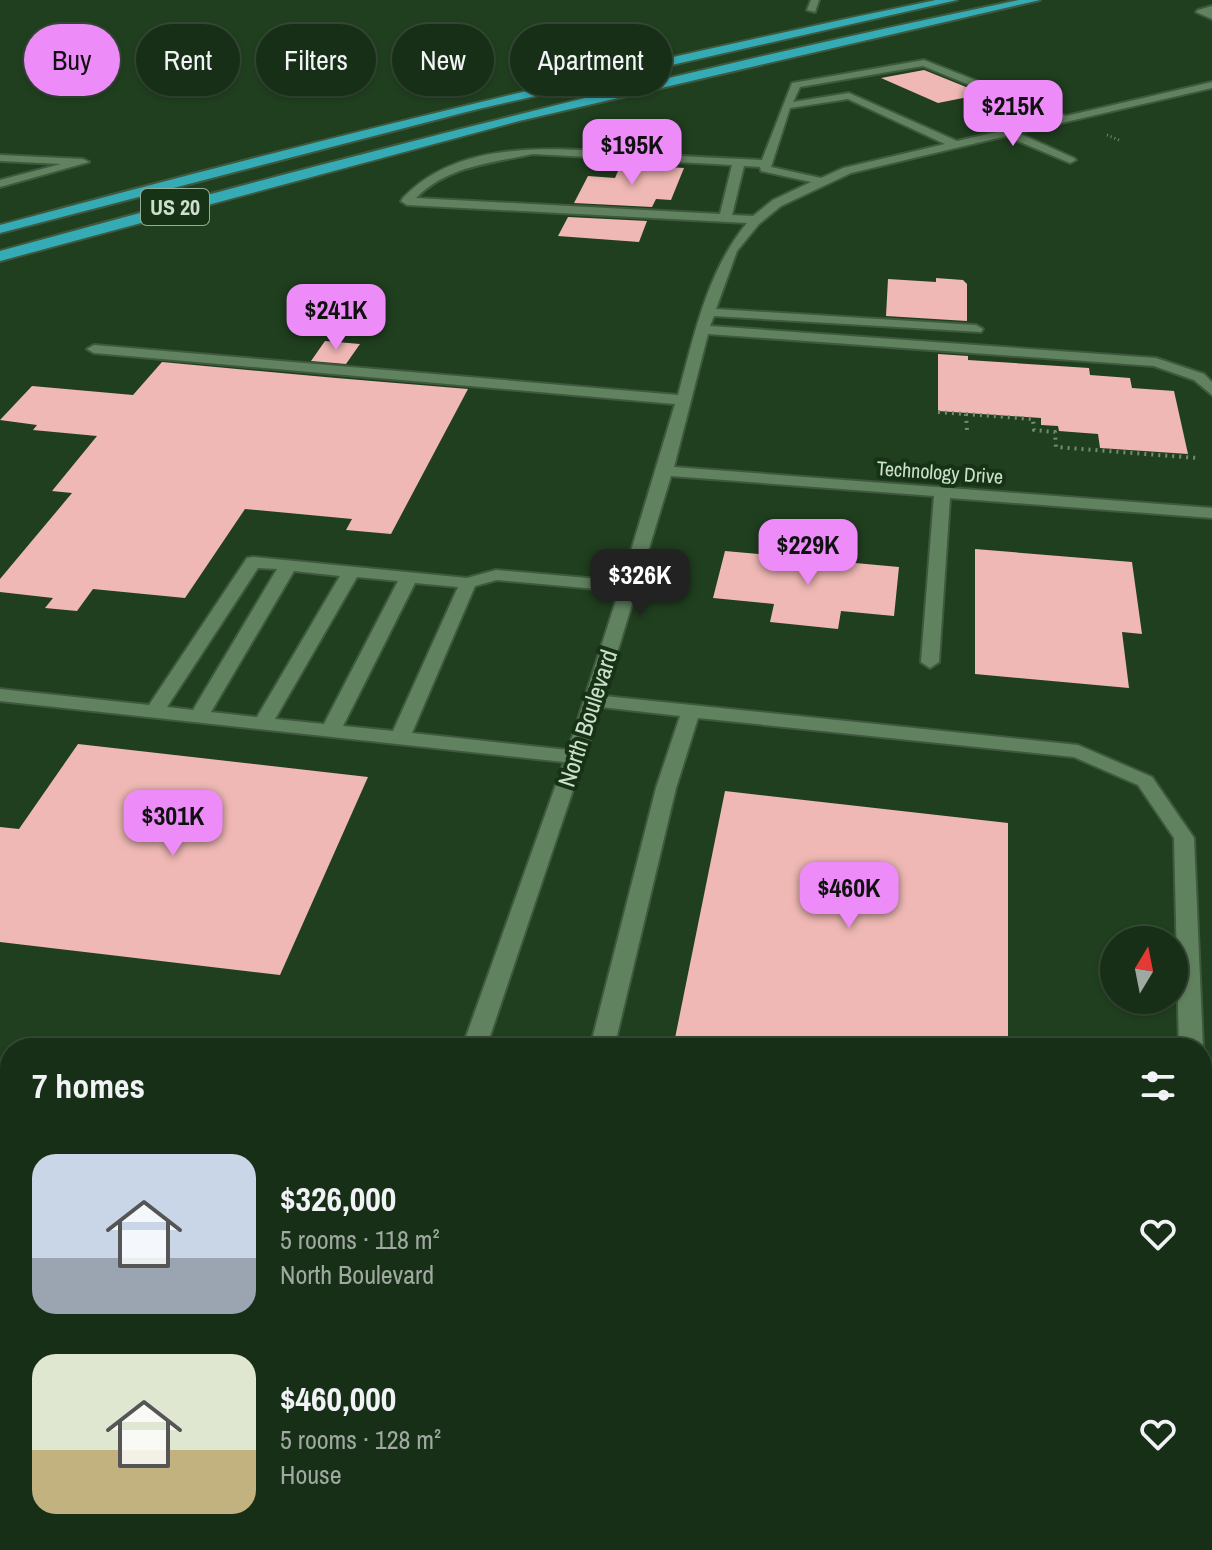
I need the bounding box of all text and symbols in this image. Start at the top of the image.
chip: Buy [24,24,120,96]
chip: Rent [136,24,240,96]
chip: Filters [256,24,376,96]
chip: New [392,24,494,96]
chip: Apartment [510,24,672,96]
pin: $215K [957,80,1069,148]
text: $215K [982,88,1044,123]
pin: $195K [576,119,688,187]
text: $195K [601,127,663,162]
road number: US 20 [141,189,209,225]
pin: $241K [280,284,392,352]
text: $241K [305,292,367,327]
street label: Technology Drive [876,454,1004,490]
pin: $229K [752,519,864,587]
text: $229K [777,527,839,562]
pin: $326K [584,549,696,617]
text: $326K [609,557,671,592]
street label: North Boulevard [550,645,624,791]
pin: $301K [117,790,229,858]
text: $301K [142,798,204,833]
pin: $460K [793,862,905,930]
text: $460K [818,870,880,905]
north arrow [1100,926,1188,1014]
map controls [1100,926,1188,1014]
text: 7 homes [32,1063,145,1109]
icon: filters [1136,1064,1180,1108]
text: $326,000 [280,1176,396,1222]
icon: home [96,1186,192,1282]
icon: heart [1136,1212,1180,1256]
text: 5 rooms · 118 m² [280,1222,440,1257]
text: North Boulevard [280,1257,434,1292]
text: $460,000 [280,1376,396,1422]
icon: home [96,1386,192,1482]
icon: heart [1136,1412,1180,1456]
text: 5 rooms · 128 m² [280,1422,441,1457]
text: House [280,1457,342,1492]

